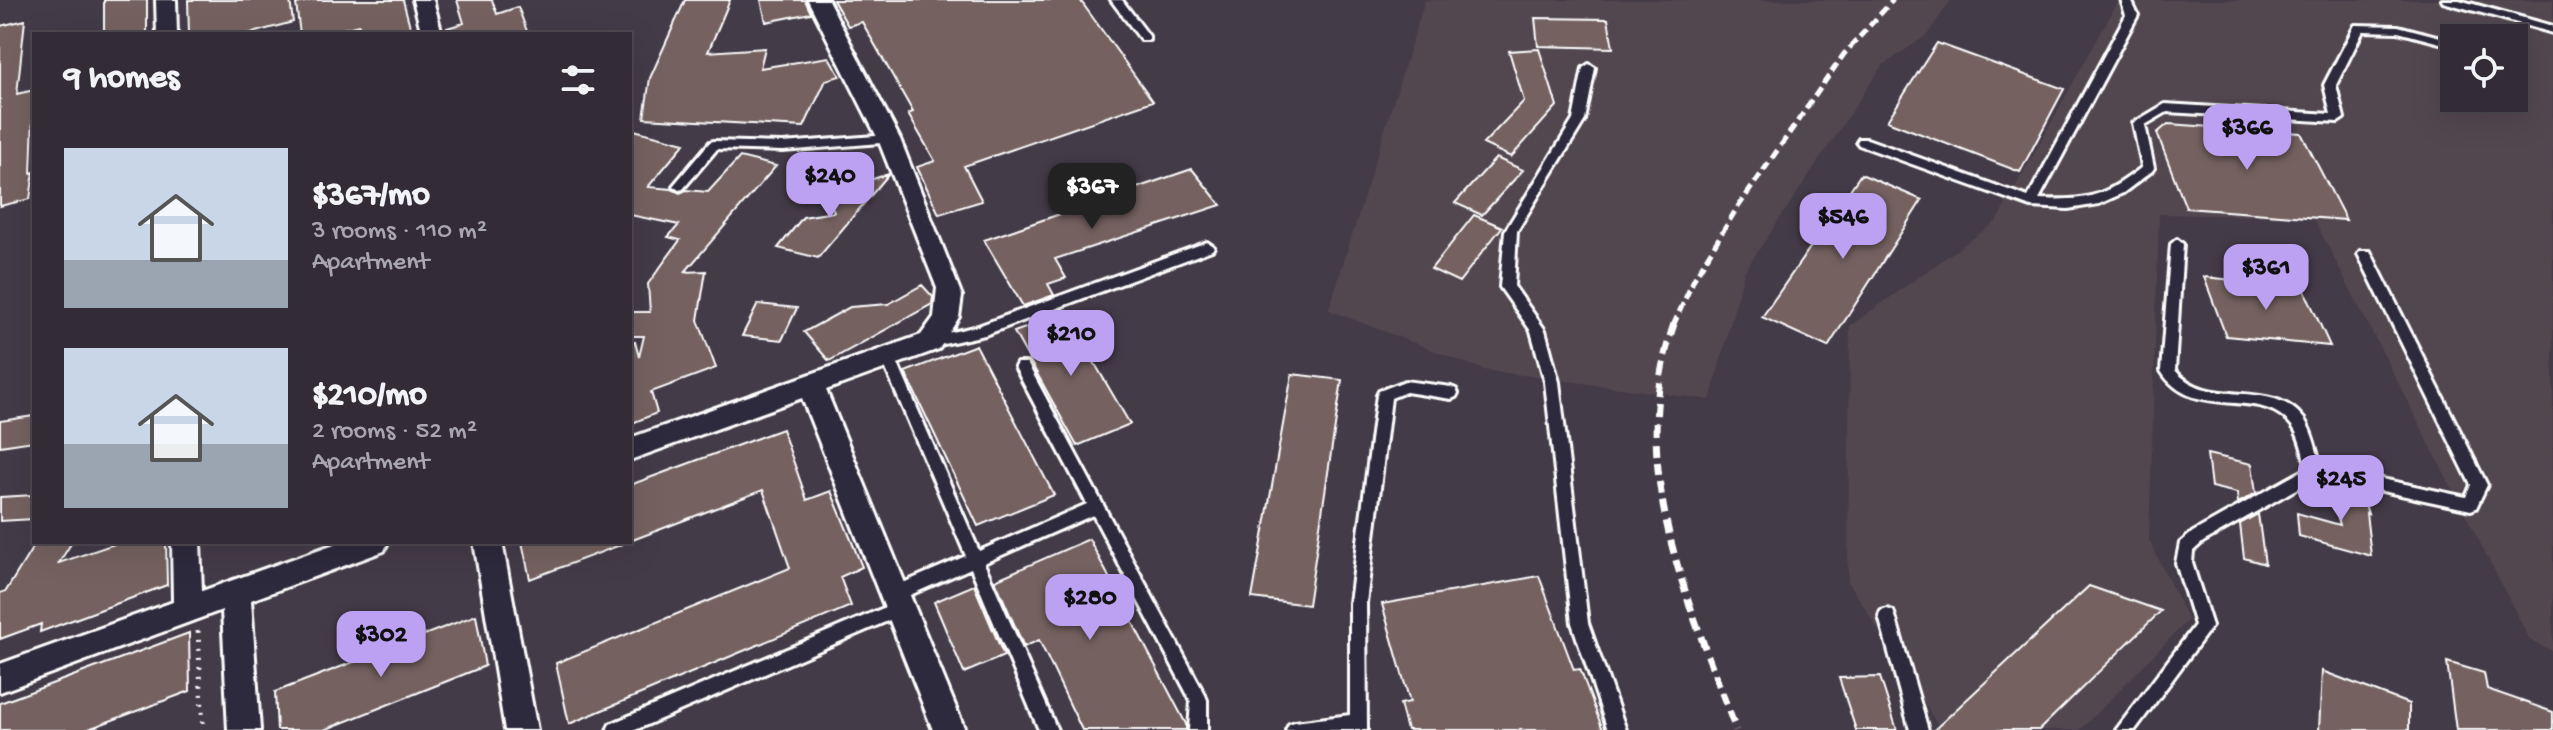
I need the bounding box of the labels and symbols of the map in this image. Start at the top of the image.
pin: $366 [2200,104,2294,172]
pin: $240 [783,152,877,220]
pin: $367 [1045,163,1139,231]
pin: $546 [1796,193,1890,261]
pin: $361 [2219,244,2313,312]
pin: $210 [1024,310,1118,378]
pin: $245 [2294,455,2388,523]
pin: $280 [1043,574,1137,642]
pin: $302 [334,611,428,679]

